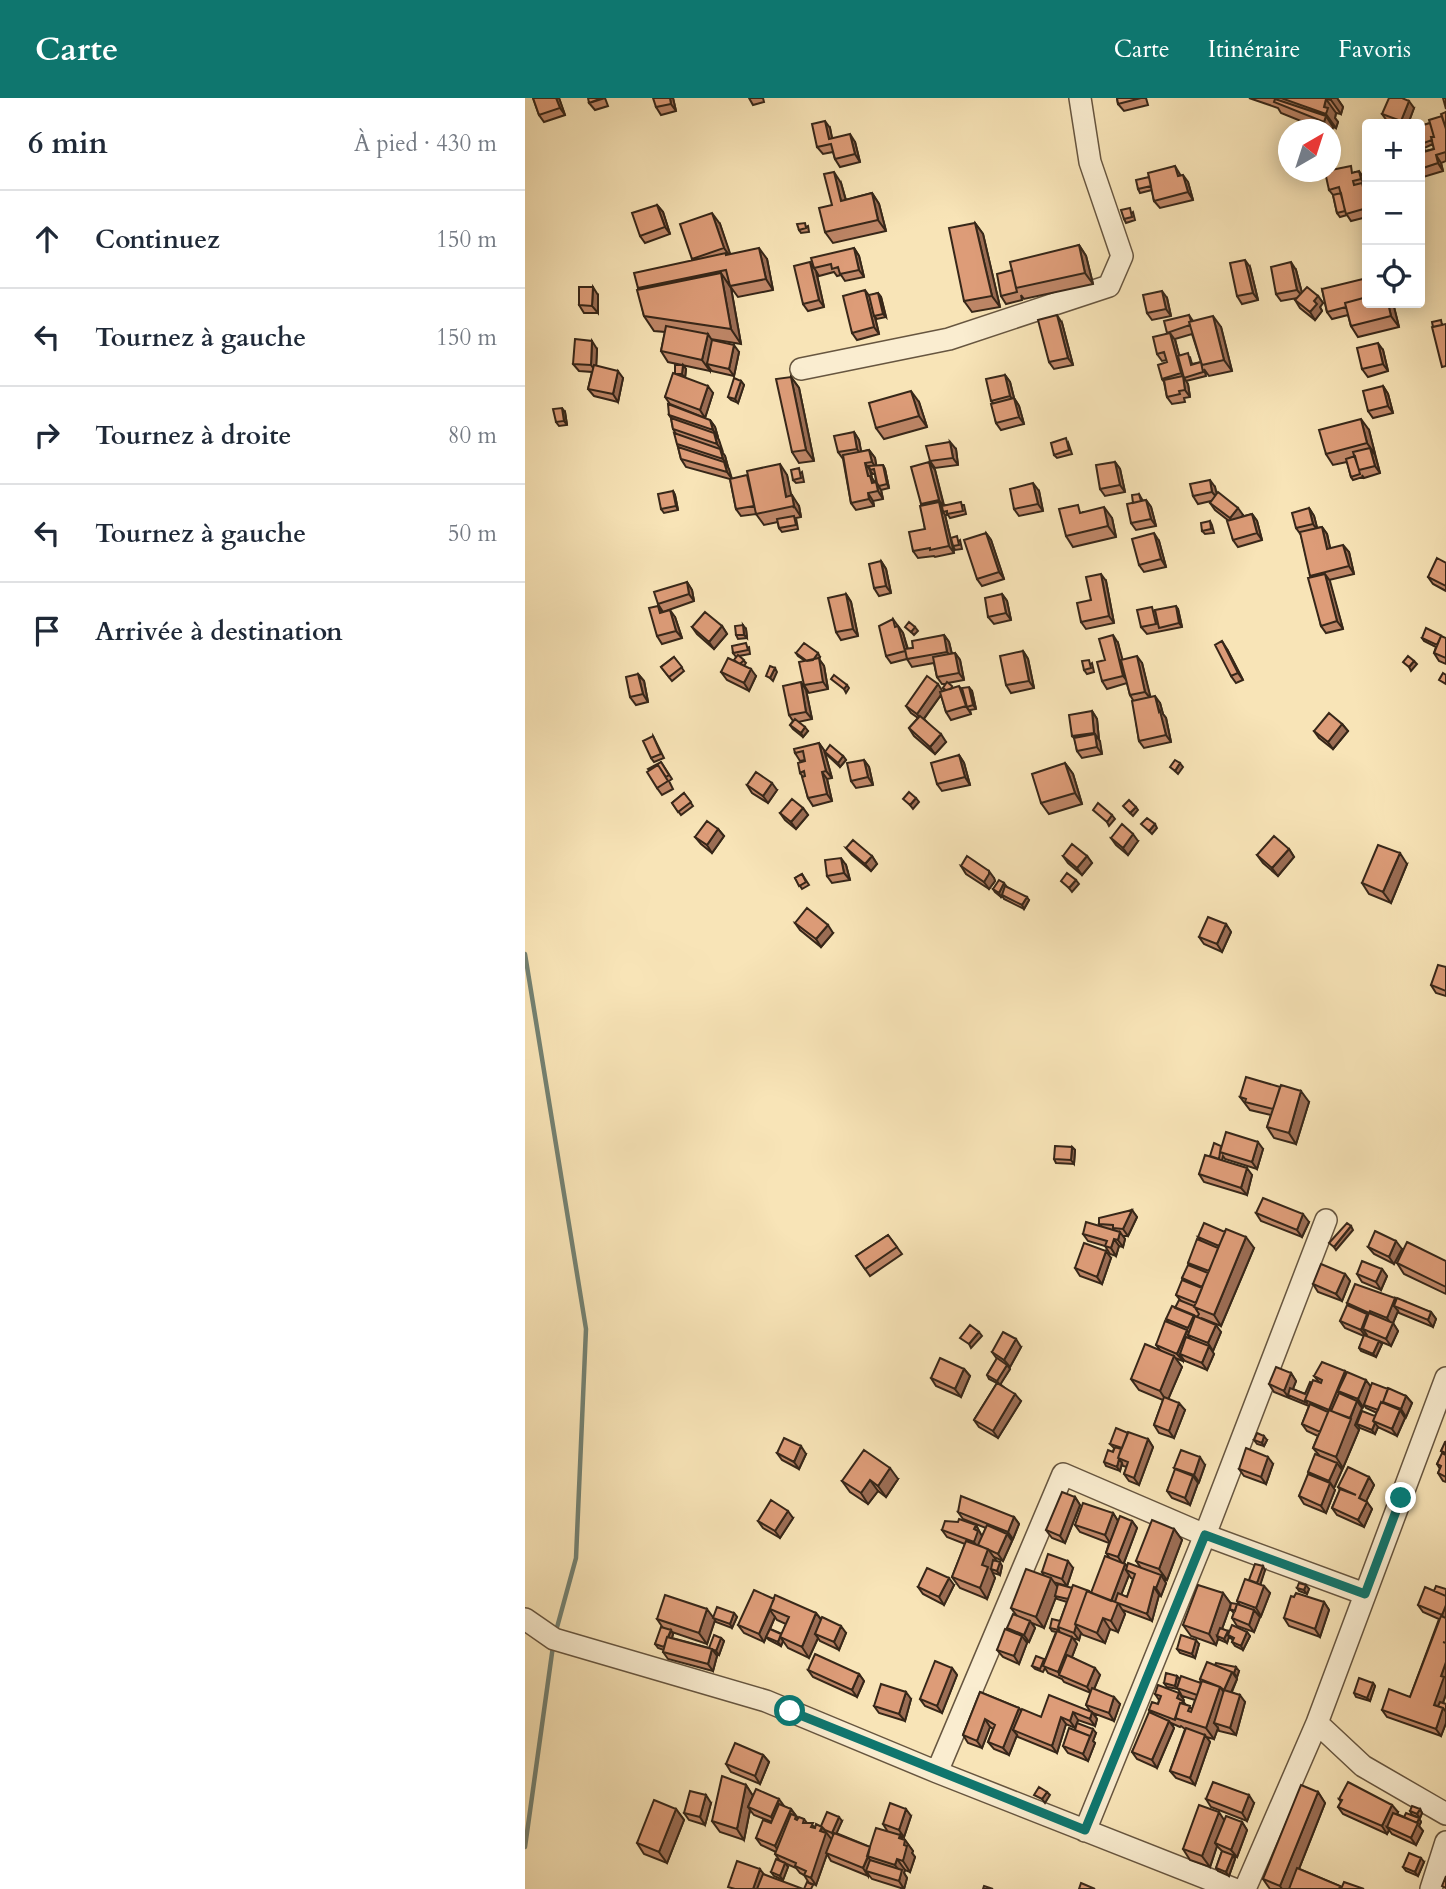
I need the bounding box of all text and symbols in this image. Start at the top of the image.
text: Carte [35,27,118,72]
text: Carte [1114,33,1170,66]
text: Itinéraire [1208,33,1300,66]
text: Favoris [1338,33,1411,66]
north arrow [1278,119,1341,182]
map controls [1362,119,1425,308]
button: + [1362,119,1425,182]
text: 6 min [28,123,108,164]
text: À pied · 430 m [354,128,497,159]
button: − [1362,182,1425,245]
icon: ahead [28,220,66,258]
text: Continuez [95,222,220,257]
text: 150 m [436,224,497,255]
button: locate [1362,245,1425,308]
icon: left [28,318,66,356]
text: Tournez à gauche [95,320,306,355]
text: 150 m [436,322,497,353]
icon: right [28,416,66,454]
text: Tournez à droite [95,418,291,453]
text: 80 m [448,420,497,451]
icon: left [28,514,66,552]
text: Tournez à gauche [95,516,306,551]
text: 50 m [448,518,497,549]
icon: arrive [28,612,66,650]
text: Arrivée à destination [95,614,343,649]
route end [1385,1482,1416,1513]
route start [774,1695,805,1726]

